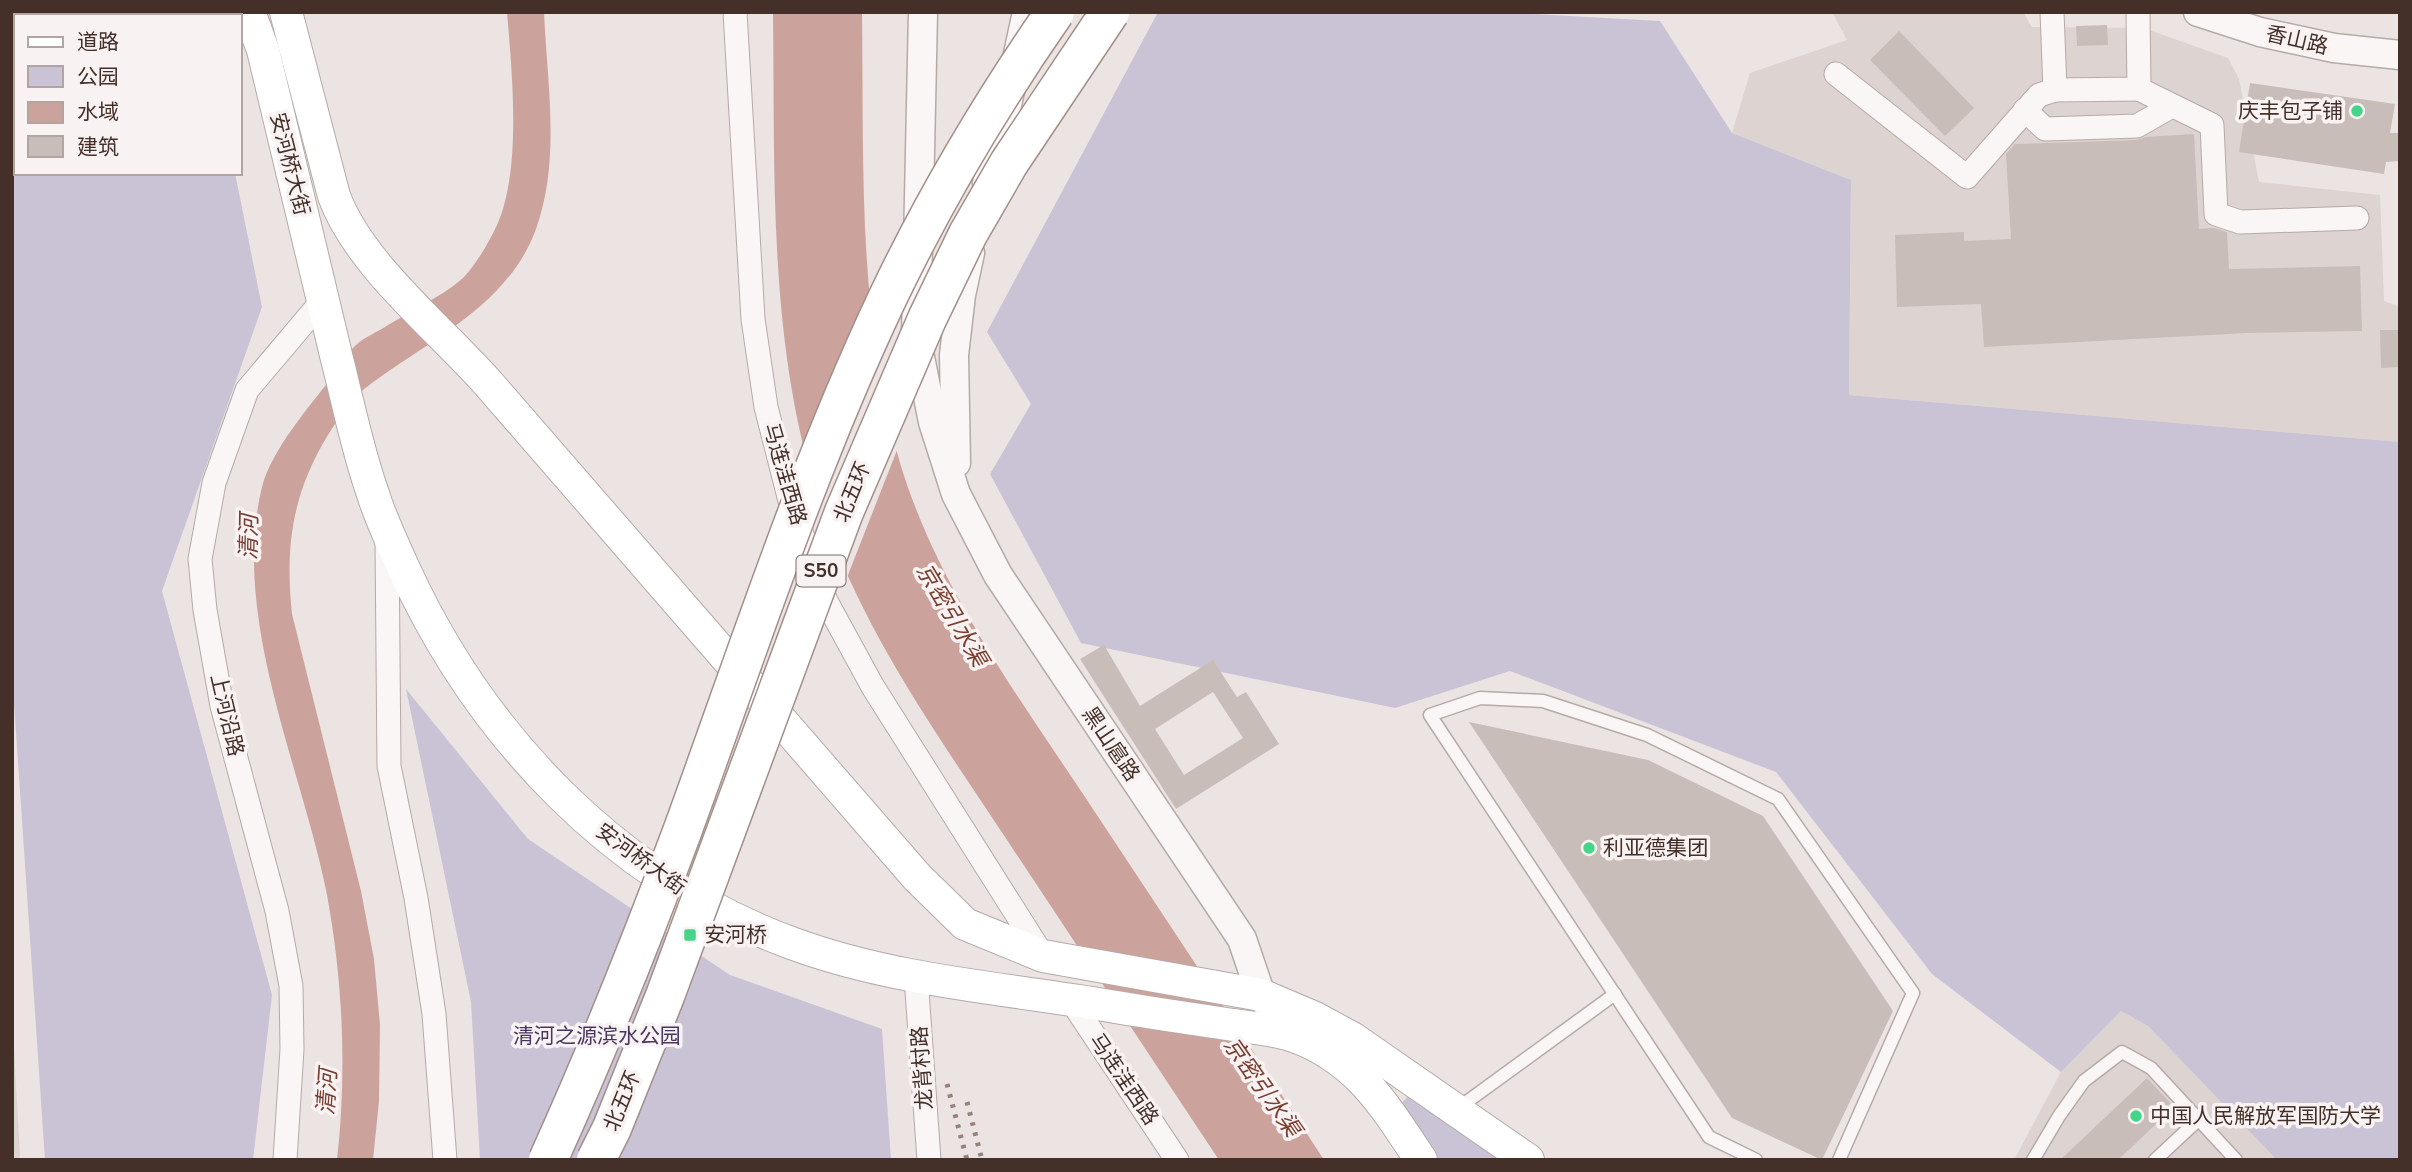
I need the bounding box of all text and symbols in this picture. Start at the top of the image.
legend [14,14,242,175]
street label: 香山路 [2263,19,2331,61]
text: 道路 [77,28,119,56]
text: 公园 [77,63,119,91]
place label: 庆丰包子铺 [2238,97,2343,125]
text: 水域 [77,98,119,126]
marker: 庆丰包子铺 [2349,103,2365,119]
street label: 安河桥大街 [264,110,316,218]
text: 建筑 [77,133,119,161]
street label: 马连洼西路 [757,420,813,528]
street label: 北五环 [827,458,877,526]
water label: 清河 [233,510,265,560]
road number: S50 [796,556,846,586]
water label: 京密引水渠 [909,558,996,675]
street label: 上河沿路 [204,671,250,759]
street label: 黑山扈路 [1076,701,1146,787]
street label: 安河桥大街 [590,817,692,901]
place label: 利亚德集团 [1603,834,1708,862]
marker: 利亚德集团 [1581,840,1597,856]
place label: 安河桥 [704,921,767,949]
marker: 安河桥 [682,927,698,943]
park label: 清河之源滨水公园 [513,1022,681,1050]
street label: 龙背村路 [905,1025,939,1111]
street label: 马连洼西路 [1083,1028,1165,1130]
water label: 京密引水渠 [1216,1031,1309,1145]
water label: 清河 [310,1064,344,1116]
street label: 北五环 [597,1067,647,1135]
place label: 中国人民解放军国防大学 [2150,1102,2381,1130]
marker: 中国人民解放军国防大学 [2128,1108,2144,1124]

